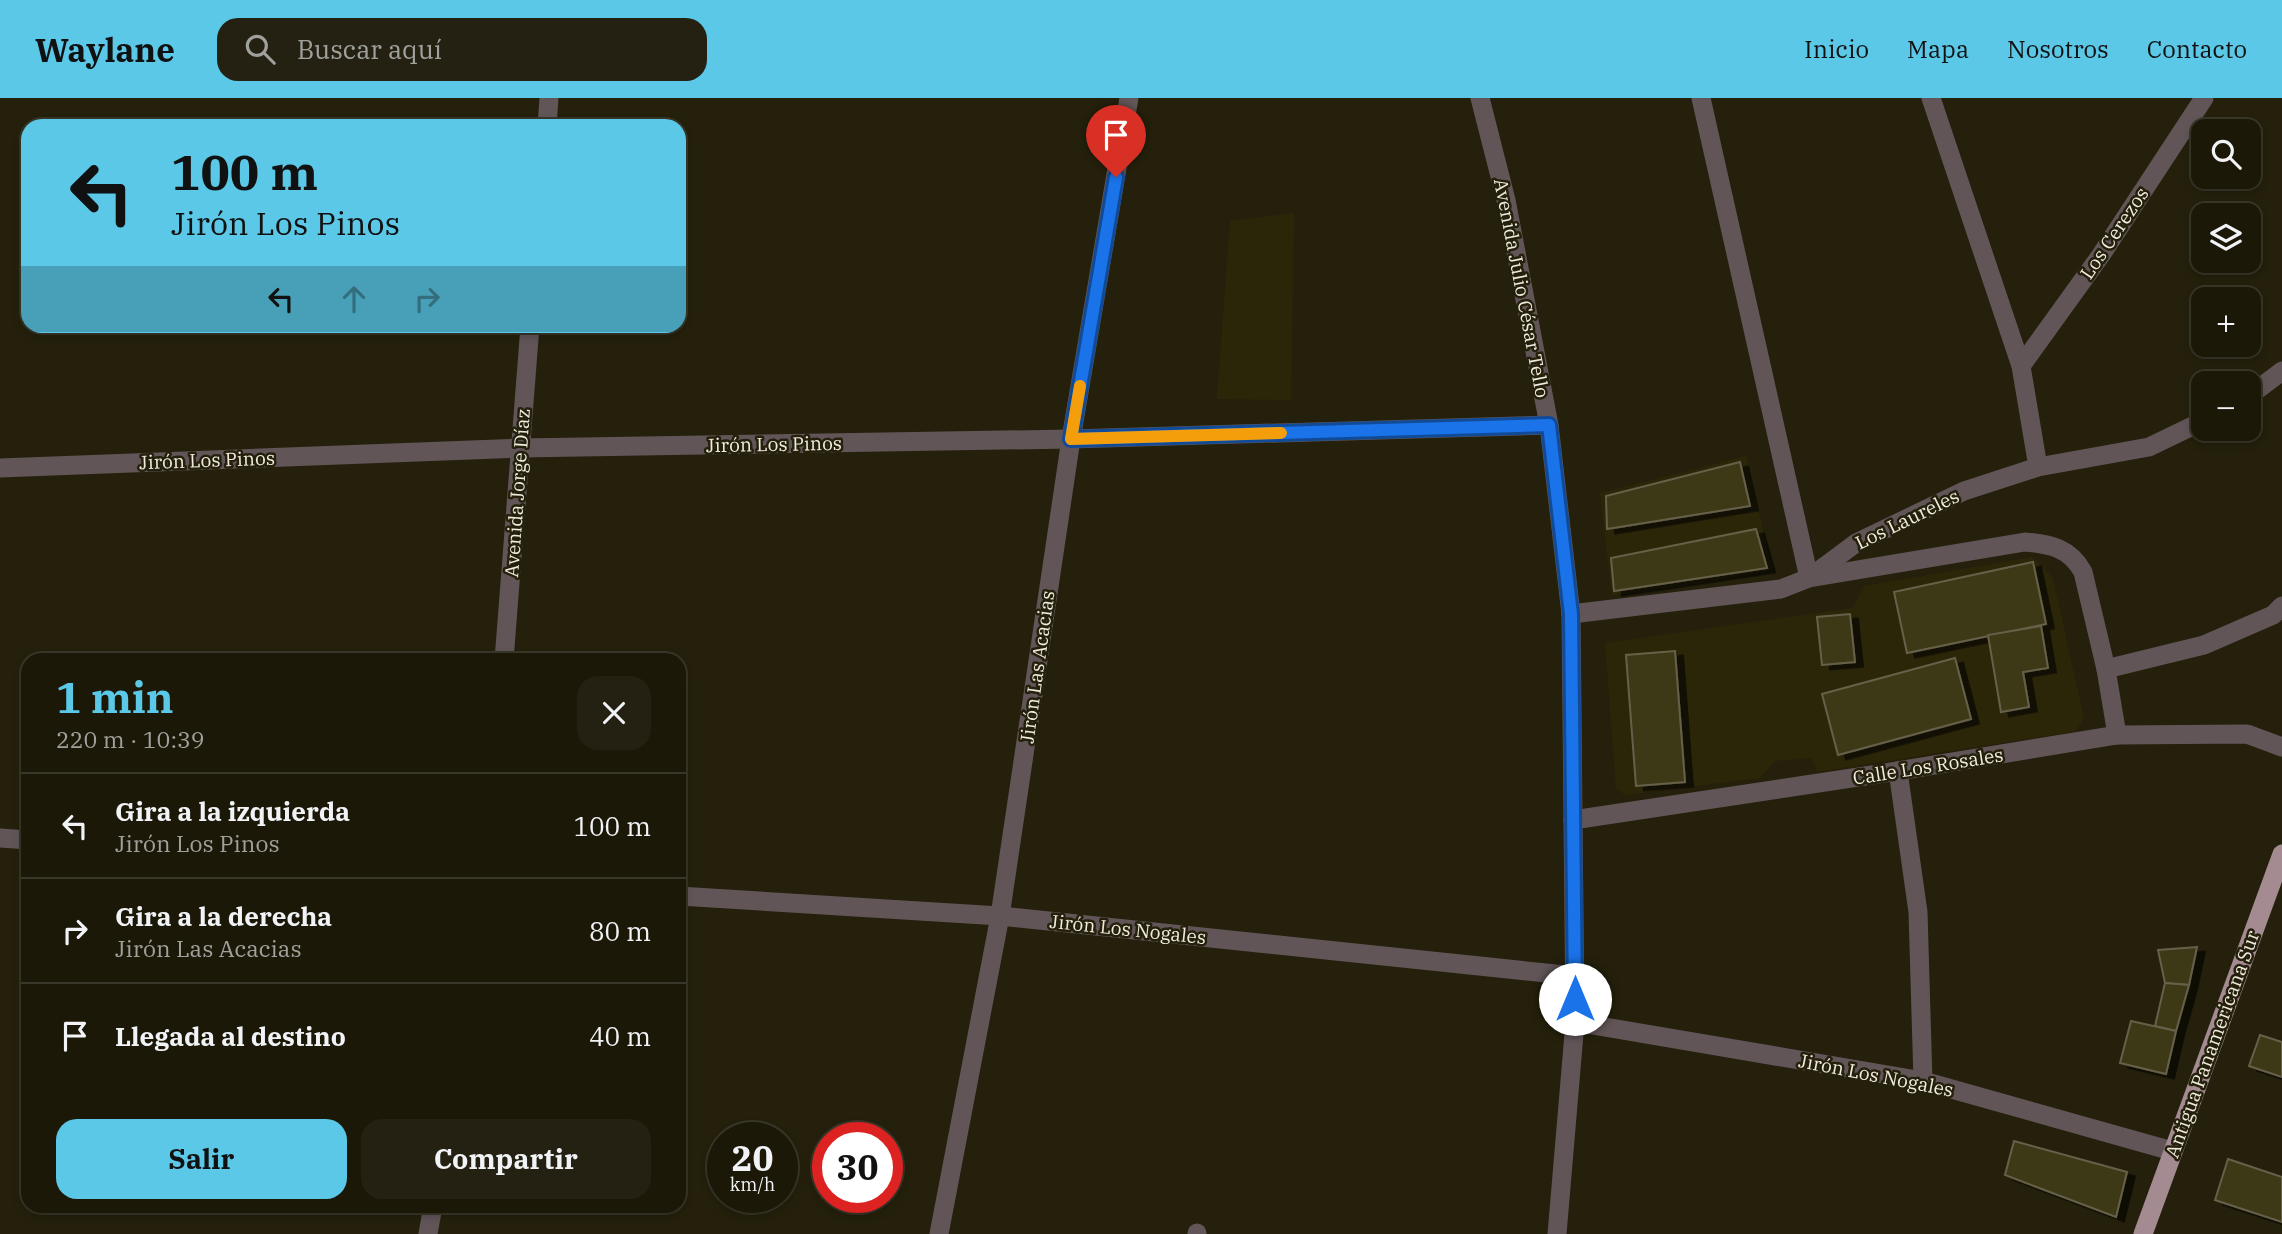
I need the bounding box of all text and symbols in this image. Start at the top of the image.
search box [217,18,707,81]
text: Waylane [35,28,175,71]
icon: search [241,30,279,68]
text: Buscar aquí [297,32,442,66]
text: Inicio [1804,33,1869,65]
text: Mapa [1907,33,1969,65]
text: Nosotros [2007,33,2109,65]
text: Contacto [2147,33,2247,65]
pin [1086,105,1146,177]
icon: arrive [1097,116,1135,154]
map controls [2191,119,2261,441]
button: search [2191,119,2261,189]
text: 100 m [171,140,318,203]
icon: left [56,147,147,238]
street label: Avenida Julio César Tello [1489,176,1555,400]
street label: Los Cerezos [2074,182,2154,284]
text: Jirón Los Pinos [171,202,400,244]
button: layers [2191,203,2261,273]
icon: left [262,280,300,318]
icon: ahead [335,280,373,318]
icon: right [408,280,446,318]
button: + [2191,287,2261,357]
button: − [2191,371,2261,441]
street label: Avenida Jorge Díaz [499,408,535,578]
street label: Jirón Los Pinos [706,431,842,457]
street label: Jirón Los Pinos [139,446,275,474]
street label: Los Laureles [1851,483,1963,555]
street label: Jirón Las Acacias [1014,589,1060,745]
text: 1 min [56,670,174,725]
button: close [577,676,651,750]
text: 220 m · 10:39 [56,724,205,754]
street label: Calle Los Rosales [1851,742,2005,790]
text: Gira a la izquierda [115,794,350,828]
icon: left [56,807,94,845]
text: 100 m [573,809,651,843]
text: Jirón Los Pinos [115,828,280,858]
text: Gira a la derecha [115,899,332,933]
street label: Jirón Los Nogales [1049,909,1207,949]
icon: right [56,912,94,950]
text: 80 m [589,914,651,948]
street label: Antigua Panamericana Sur [2160,926,2265,1161]
text: Jirón Las Acacias [115,933,302,963]
position arrow [1538,962,1612,1036]
icon: arrive [56,1017,94,1055]
text: Llegada al destino [115,1019,346,1053]
text: 40 m [589,1019,651,1053]
street label: Jirón Los Nogales [1797,1048,1955,1102]
button: Salir [56,1119,347,1199]
button: Compartir [361,1119,651,1199]
speed limit sign: 30 [812,1122,903,1213]
text: 20 [731,1135,774,1181]
text: km/h [730,1173,775,1196]

